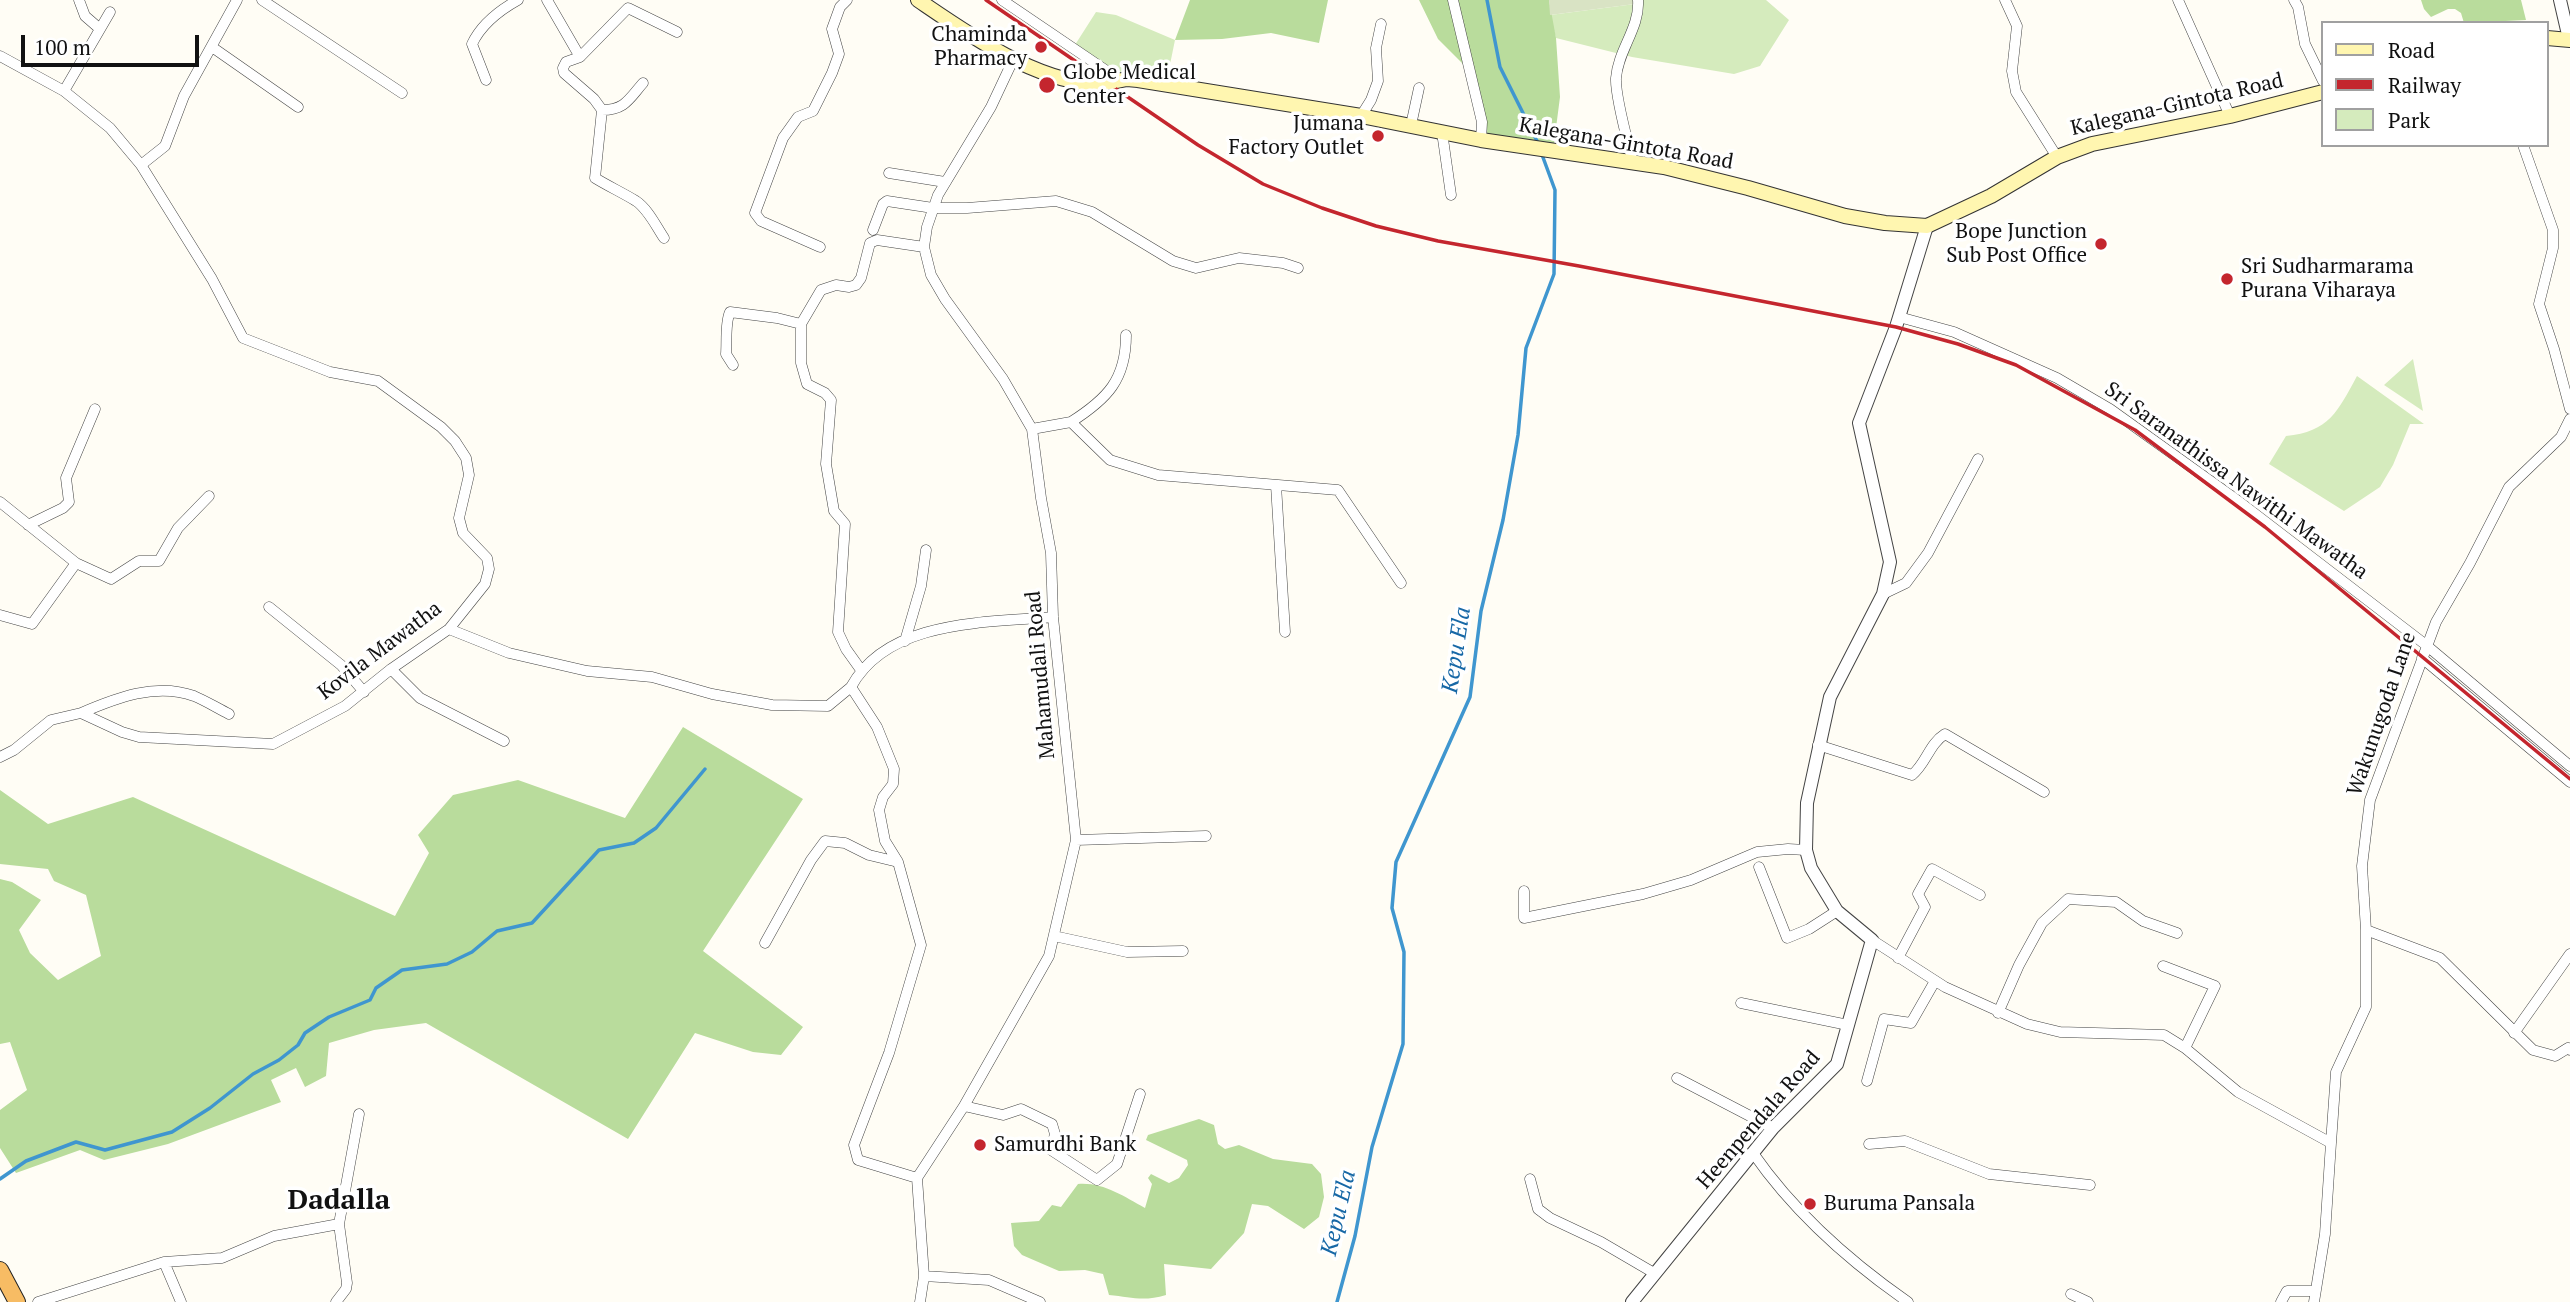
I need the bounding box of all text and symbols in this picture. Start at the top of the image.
scale bar [24,21,203,65]
legend [2322,21,2549,147]
place label: Chaminda Pharmacy [931,22,1027,72]
text: 100 m [34,33,91,61]
text: Road [2388,36,2435,64]
marker: Chaminda Pharmacy [1033,39,1049,55]
place label: Globe Medical Center [1063,60,1196,110]
street label: Kalegana-Gintota Road [2068,68,2286,142]
text: Railway [2388,71,2461,99]
marker: Globe Medical Center [1037,75,1057,95]
text: Park [2388,106,2430,134]
place label: Jumana Factory Outlet [1229,111,1364,161]
street label: Kalegana-Gintota Road [1517,113,1735,175]
marker: Jumana Factory Outlet [1370,128,1386,144]
place label: Bope Junction Sub Post Office [1946,219,2087,269]
marker: Bope Junction Sub Post Office [2093,236,2109,252]
place label: Sri Sudharmarama Purana Viharaya [2241,254,2414,304]
marker: Sri Sudharmarama Purana Viharaya [2219,271,2235,287]
street label: Sri Saranathissa Nawithi Mawatha [2099,377,2373,585]
street label: Mahamudali Road [1021,590,1061,760]
street label: Kovila Mawatha [313,596,447,706]
water label: Kepu Ela [1437,605,1477,695]
street label: Wakunugoda Lane [2342,629,2422,799]
street label: Heenpendala Road [1692,1046,1826,1194]
place label: Samurdhi Bank [994,1132,1136,1158]
marker: Samurdhi Bank [972,1137,988,1153]
water label: Kepu Ela [1316,1168,1362,1258]
district label: Dadalla [288,1184,390,1218]
place label: Buruma Pansala [1824,1191,1975,1217]
marker: Buruma Pansala [1802,1196,1818,1212]

